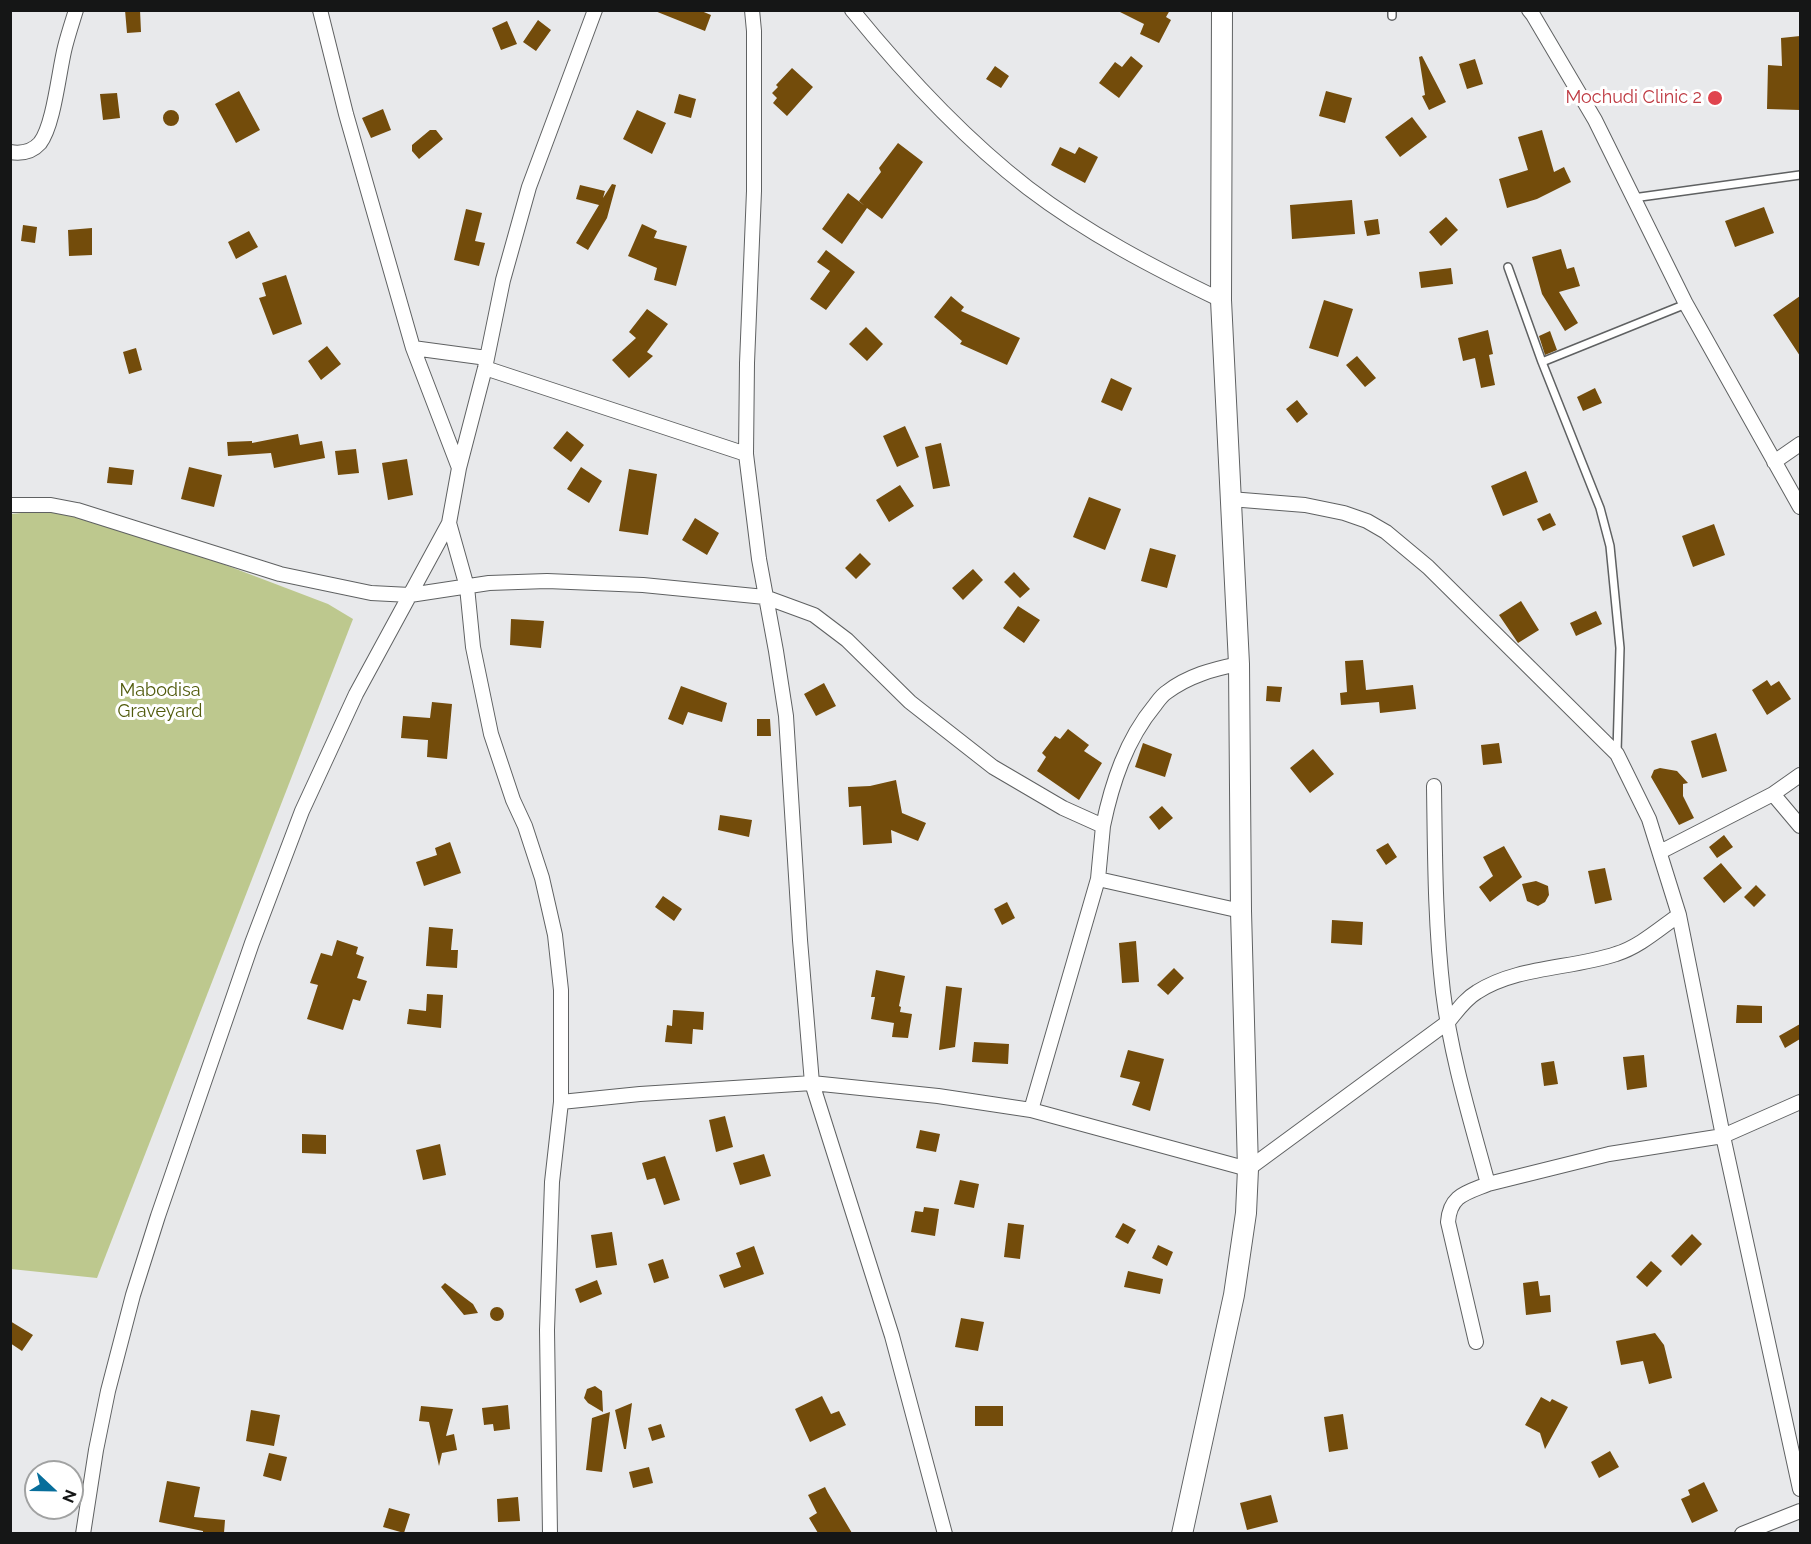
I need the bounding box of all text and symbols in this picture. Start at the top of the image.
place label: Mochudi Clinic 2 [1565,87,1702,109]
marker: Mochudi Clinic 2 [1706,89,1724,107]
park label: Mabodisa Graveyard [118,680,202,722]
north arrow [24,1460,84,1520]
text: N [58,1487,80,1505]

